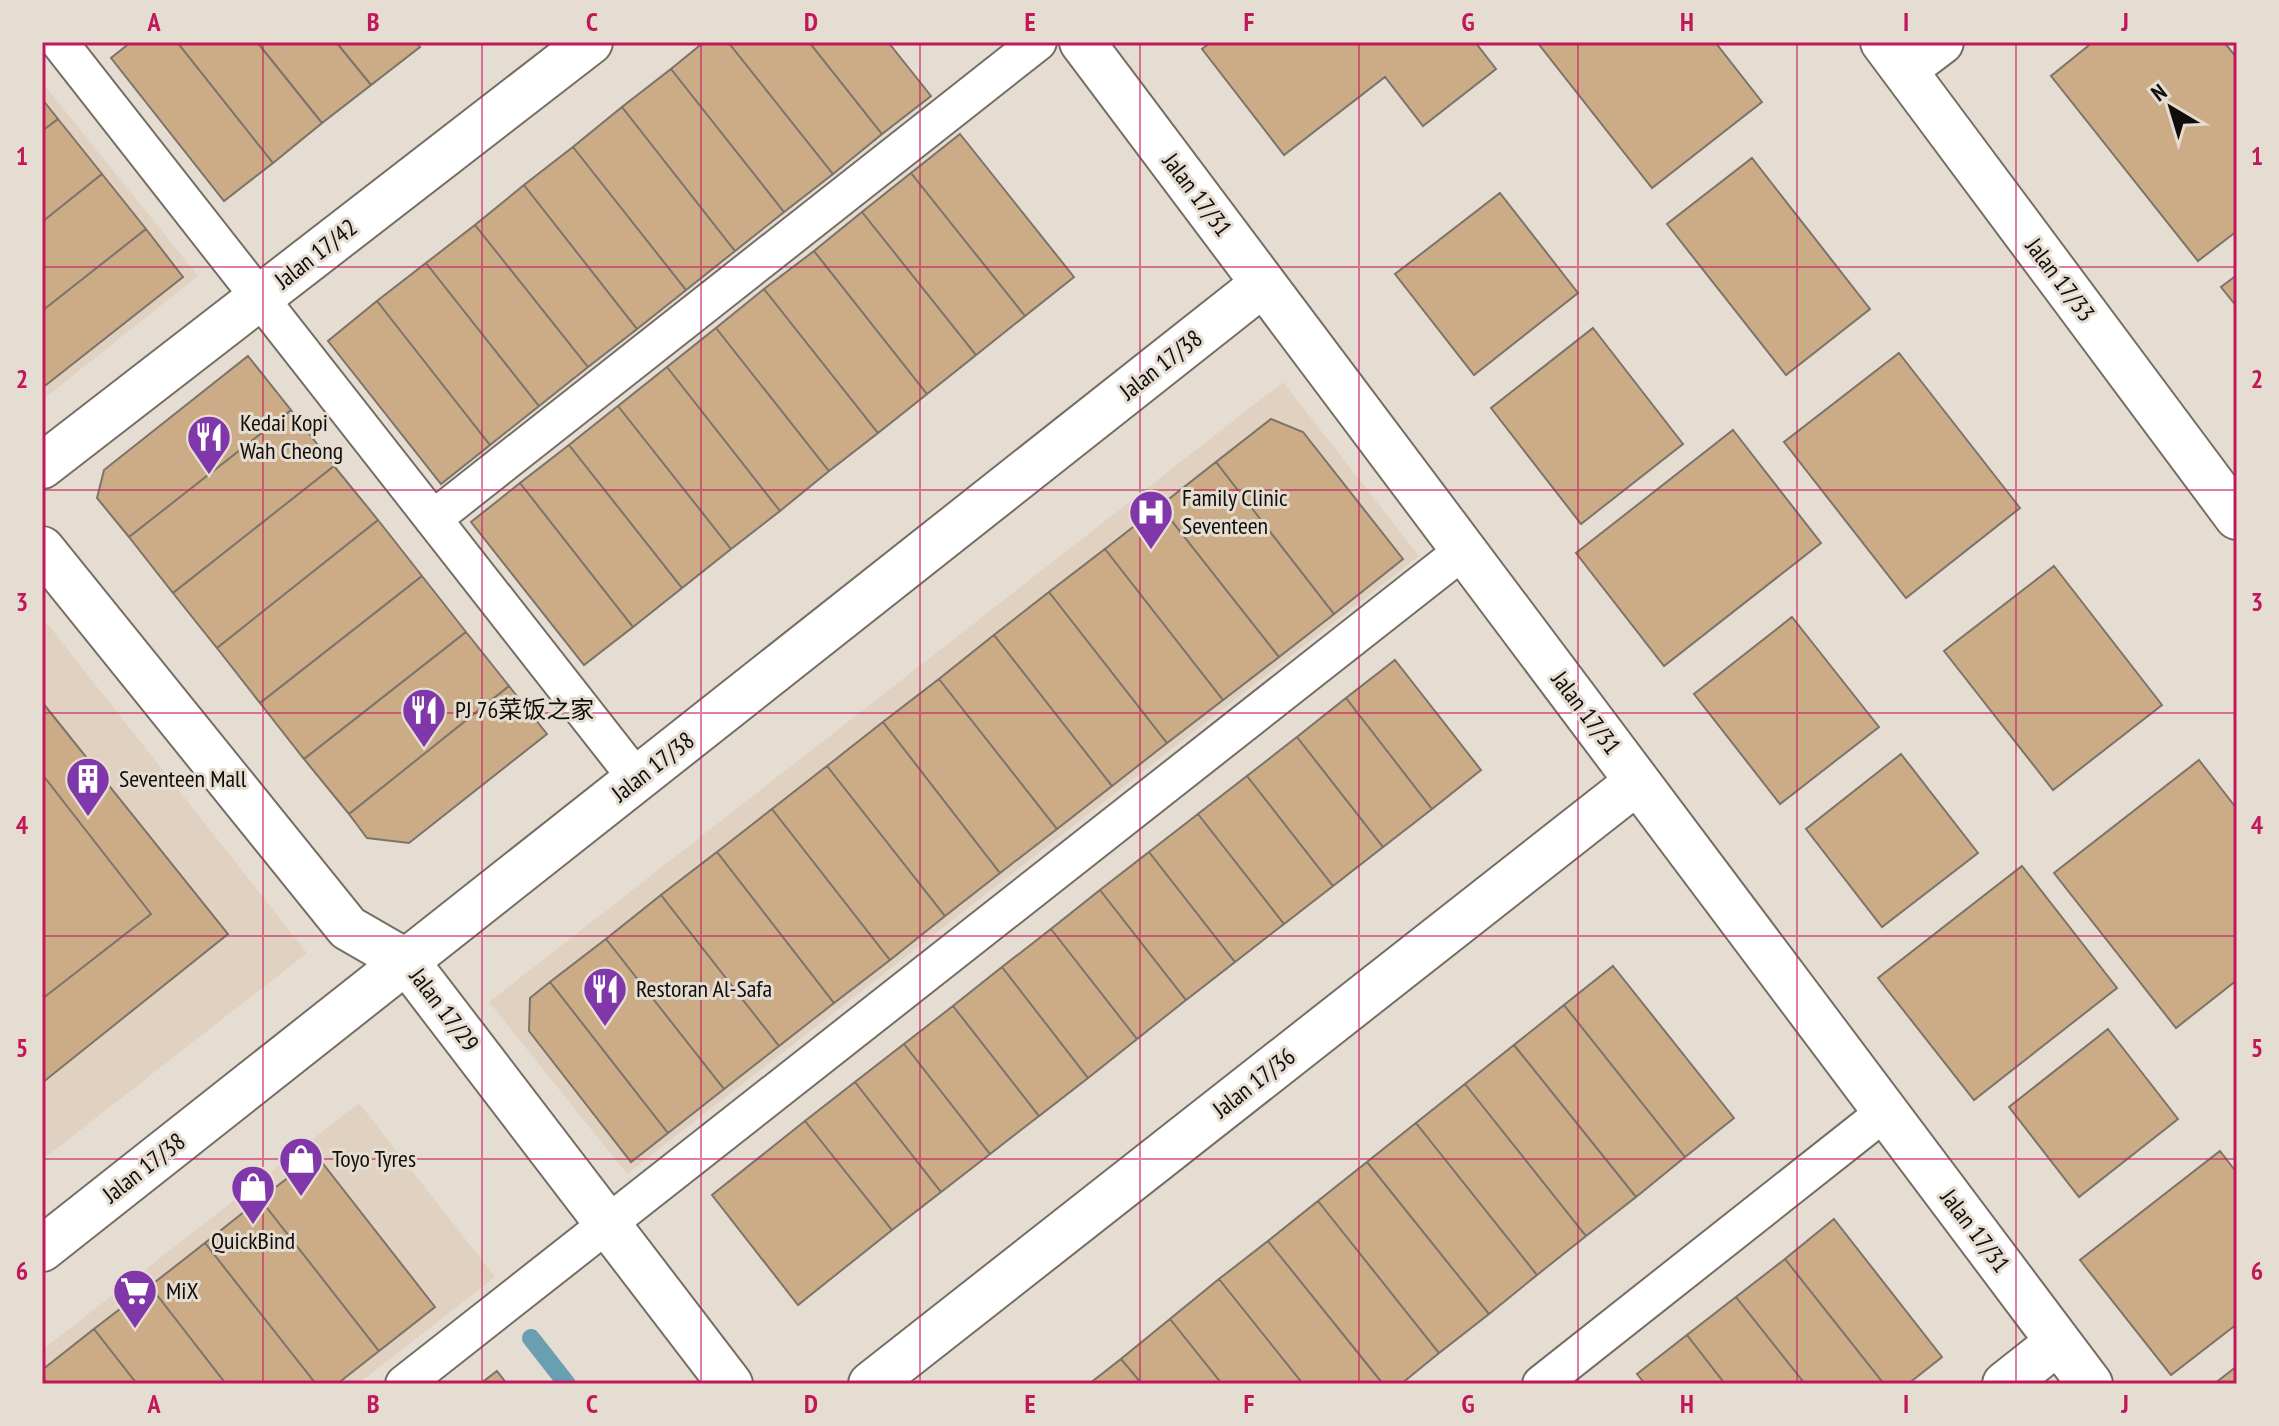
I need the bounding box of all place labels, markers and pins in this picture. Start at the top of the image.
place label: Kedai Kopi Wah Cheong [240,407,343,466]
restaurant icon: Kedai Kopi Wah Cheong [185,413,233,476]
place label: Family Clinic Seventeen [1182,482,1288,541]
hospital icon: Family Clinic Seventeen [1127,488,1175,551]
restaurant icon: PJ 76菜饭之家 [400,686,448,749]
place label: PJ 76菜饭之家 [455,694,594,725]
building icon: Seventeen Mall [64,755,112,818]
place label: Seventeen Mall [119,763,247,794]
restaurant icon: Restoran Al-Safa [581,965,629,1028]
place label: Restoran Al-Safa [636,973,772,1004]
shop icon: Toyo Tyres [277,1135,325,1198]
place label: Toyo Tyres [332,1143,416,1174]
shop icon: QuickBind [229,1163,277,1226]
place label: QuickBind [211,1225,295,1256]
supermarket icon: MiX [111,1267,159,1330]
place label: MiX [166,1275,199,1306]

